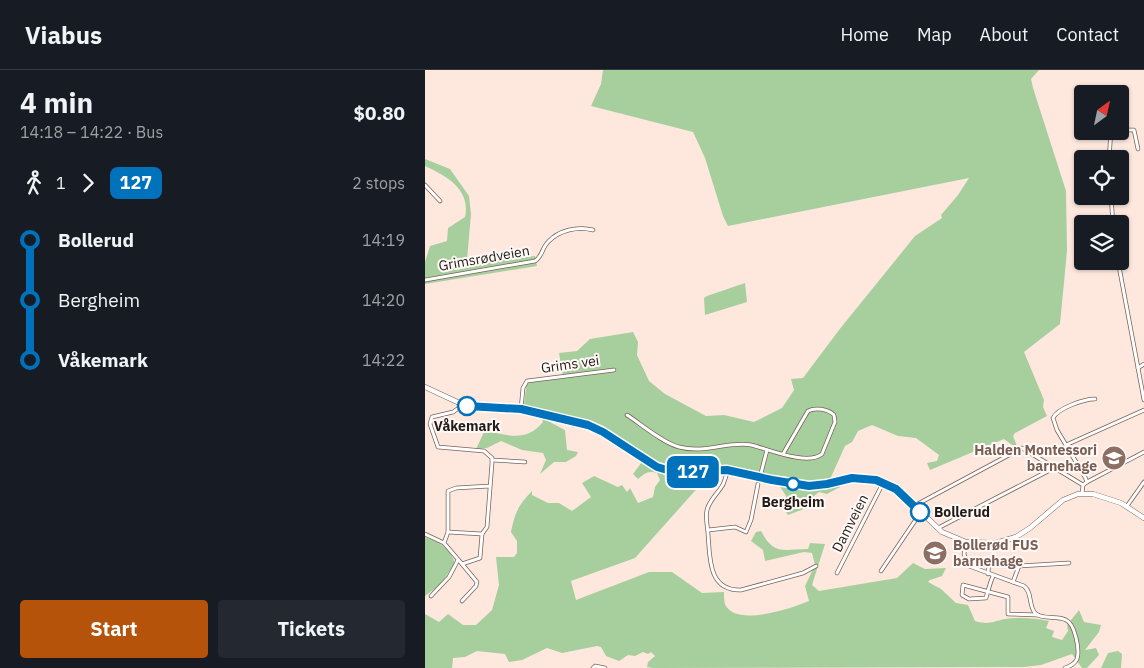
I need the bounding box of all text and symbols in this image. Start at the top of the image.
text: Viabus [25,19,102,51]
text: Home [841,23,889,46]
text: Map [917,23,952,46]
text: About [980,23,1028,46]
text: Contact [1056,23,1119,46]
text: 4 min [20,84,93,121]
north arrow [1074,85,1129,140]
map controls [1074,85,1129,270]
text: $0.80 [353,101,405,125]
text: 14:18 – 14:22 · Bus [20,122,163,142]
button: locate [1074,150,1129,205]
icon: walk [20,169,48,197]
icon: forward [74,169,102,197]
text: 127 [120,171,152,194]
text: 1 [56,173,66,193]
text: 2 stops [352,173,405,193]
button: layers [1074,215,1129,270]
text: Bollerud [58,228,134,252]
text: 14:19 [362,230,405,250]
street label: Grimsrødveien [437,241,531,275]
text: Bergheim [58,288,140,312]
text: 14:20 [362,290,405,310]
text: Våkemark [58,348,148,372]
text: 14:22 [362,350,405,370]
street label: Grims vei [540,351,600,377]
marker: Våkemark [457,396,477,416]
place label: Våkemark [434,417,501,435]
place label: Halden Montessori barnehage [974,441,1097,475]
school or university icon: Halden Montessori barnehage [1101,445,1127,471]
line badge: 127 [664,456,722,488]
text: 127 [677,460,709,483]
marker: Bergheim [786,477,800,491]
street label: Damveien [828,491,872,555]
place label: Bergheim [761,493,825,511]
marker: Bollerud [910,502,930,522]
place label: Bollerud [934,503,990,521]
place label: Bollerød FUS barnehage [953,536,1039,570]
school or university icon: Bollerød FUS barnehage [922,540,948,566]
button: Start [20,600,208,658]
button: Tickets [218,600,405,658]

